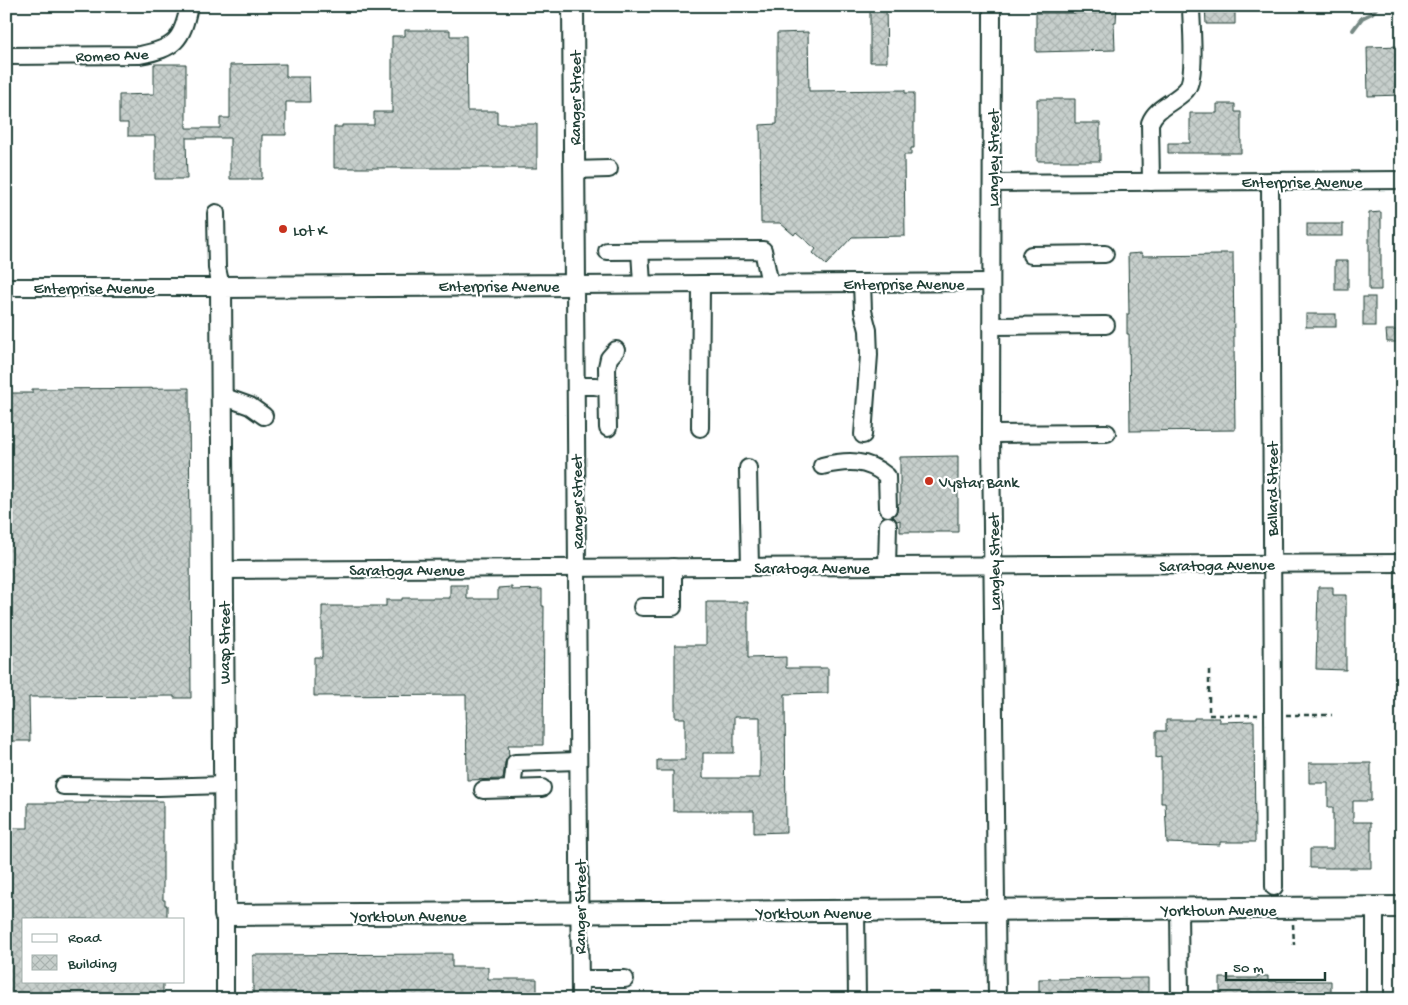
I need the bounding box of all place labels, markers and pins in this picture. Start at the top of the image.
marker: Lot K [277,223,289,235]
place label: Lot K [293,223,328,242]
marker: Vystar Bank [923,475,935,487]
place label: Vystar Bank [938,475,1020,494]

